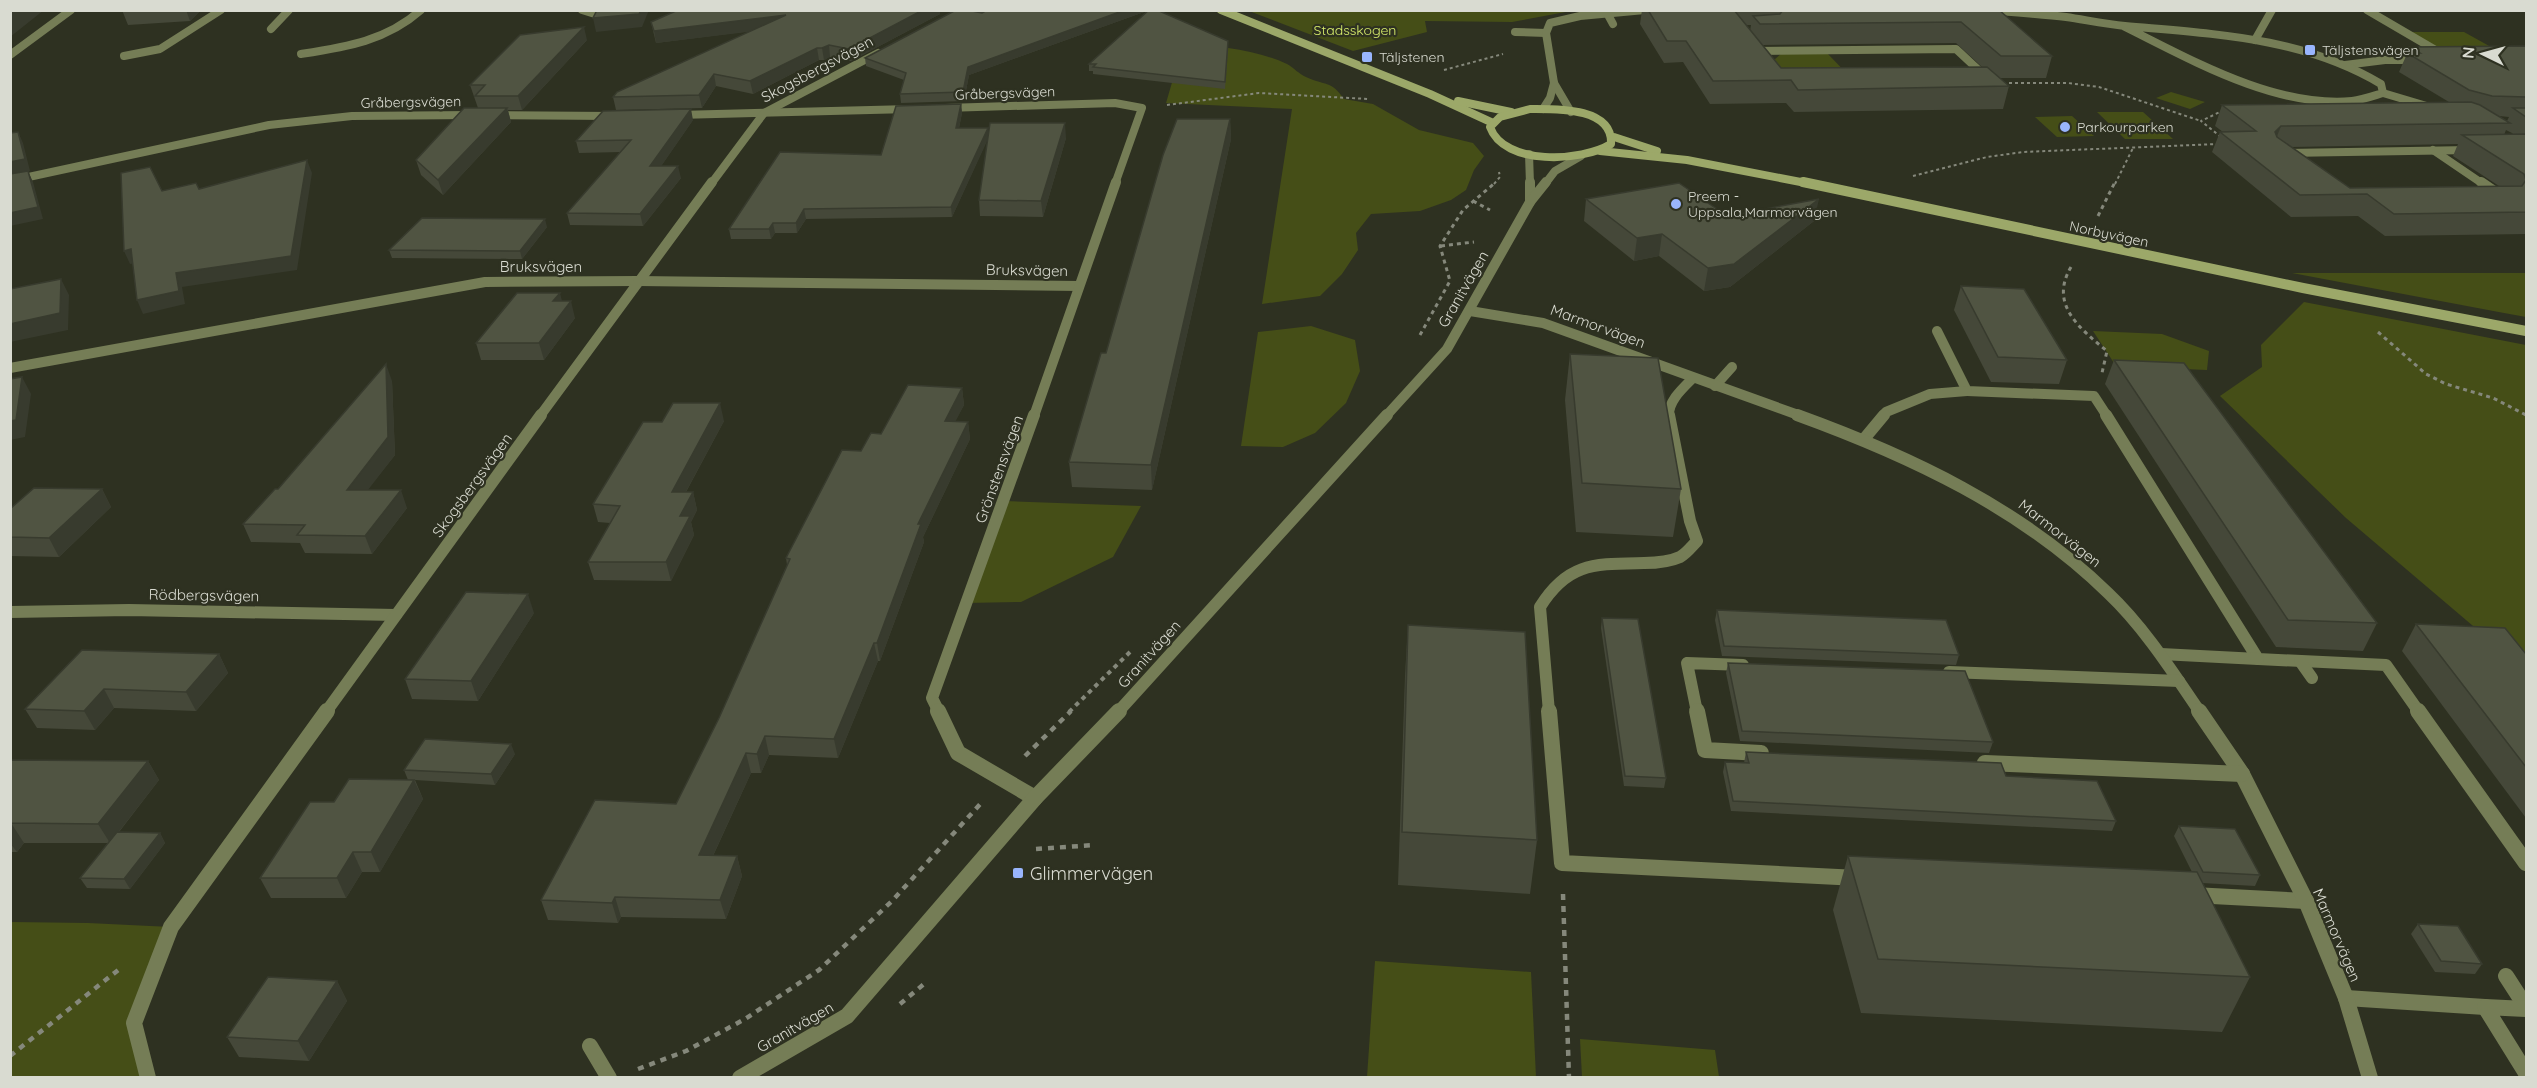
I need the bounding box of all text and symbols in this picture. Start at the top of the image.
park label: Stadsskogen [1314,21,1396,39]
north arrow [2453,24,2513,84]
street label: Skogsbergsvägen [758,32,876,106]
place label: Täljstensvägen [2322,41,2418,59]
marker: Täljstensvägen [2303,43,2317,57]
text: N [2458,46,2479,59]
place label: Täljstenen [1379,48,1445,66]
marker: Täljstenen [1360,50,1374,64]
street label: Gråbergsvägen [954,82,1056,104]
street label: Gråbergsvägen [361,92,461,112]
place label: Parkourparken [2077,118,2174,136]
marker: Parkourparken [2058,120,2072,134]
place label: Preem - Uppsala,Marmorvägen [1688,187,1838,221]
marker: Preem - Uppsala,Marmorvägen [1669,197,1683,211]
street label: Norbyvägen [2068,217,2150,251]
street label: Granitvägen [1433,247,1493,331]
street label: Bruksvägen [500,257,582,276]
street label: Bruksvägen [986,260,1068,280]
street label: Marmorvägen [1548,300,1648,352]
street label: Grönstensvägen [971,412,1027,526]
street label: Skogsbergsvägen [428,429,516,541]
street label: Marmorvägen [2015,495,2105,571]
street label: Rödbergsvägen [148,585,260,605]
street label: Granitvägen [1113,616,1185,692]
place label: Glimmervägen [1030,862,1153,885]
marker: Glimmervägen [1011,866,1025,880]
street label: Marmorvägen [2309,885,2365,985]
street label: Granitvägen [753,997,837,1057]

